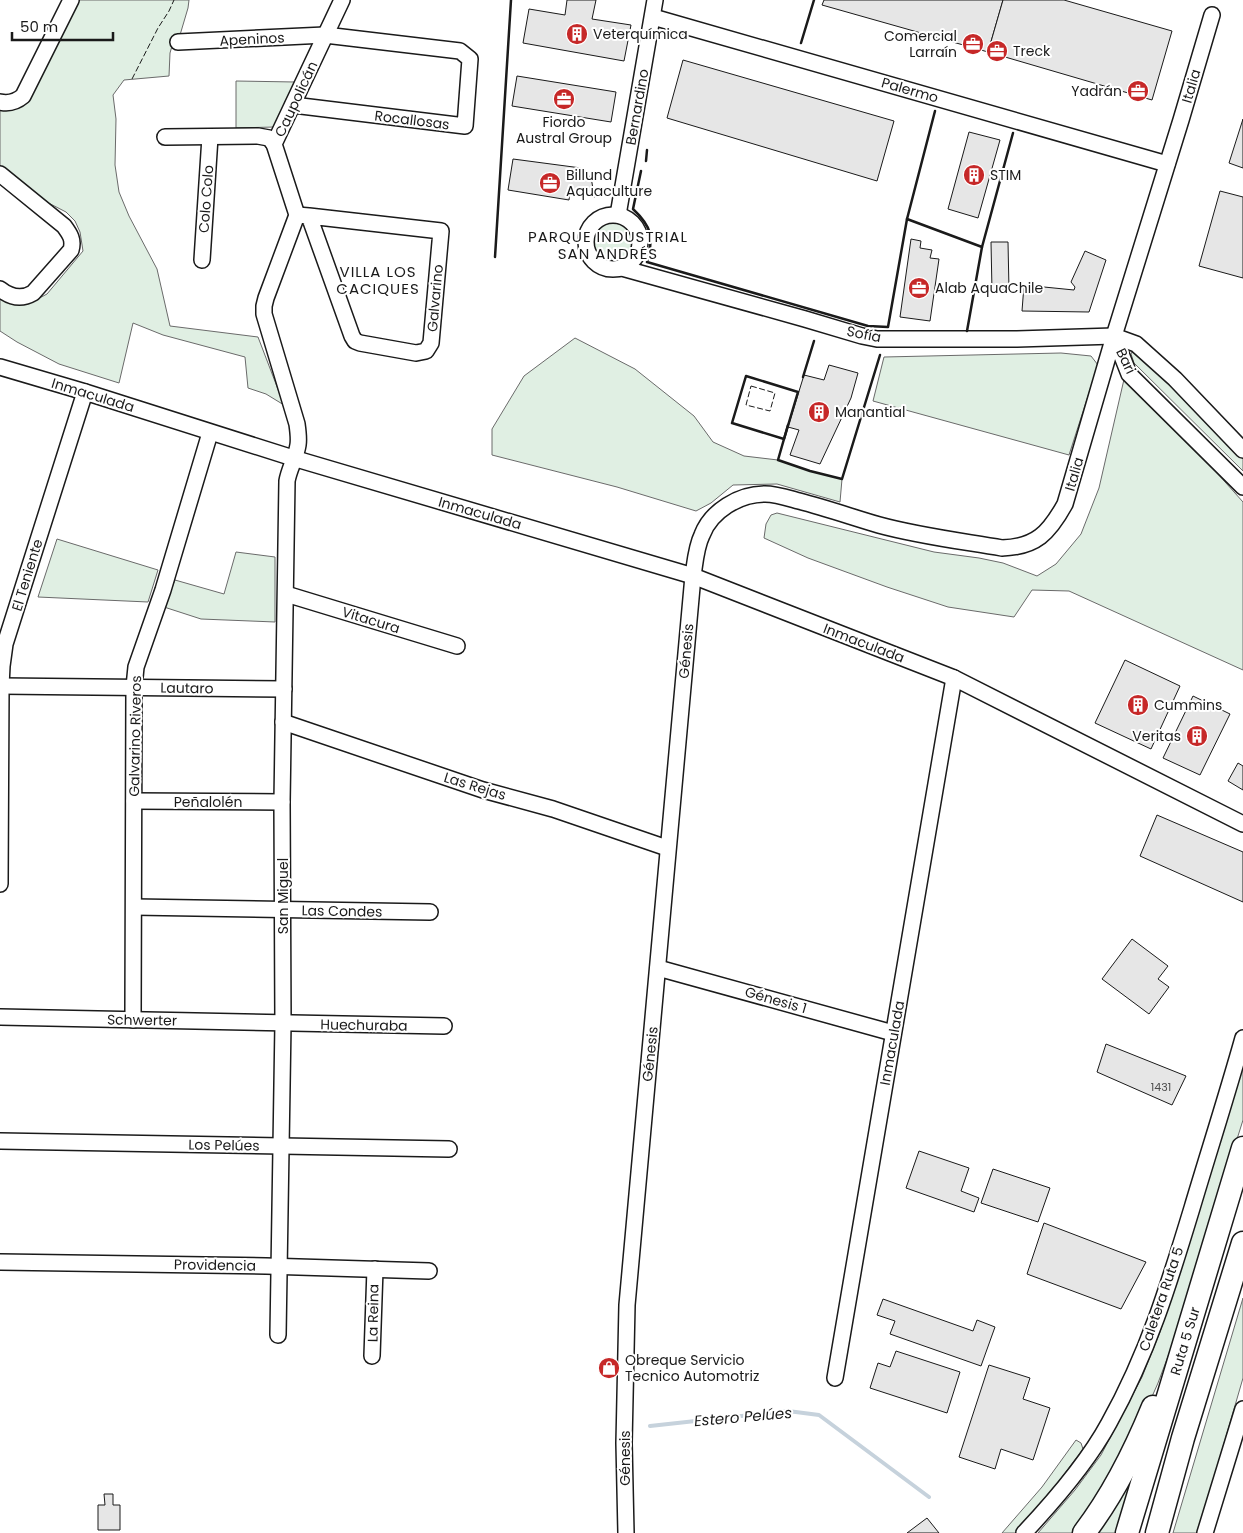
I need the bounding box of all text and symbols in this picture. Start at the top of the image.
scale bar [12,10,114,42]
text: 50 m [20,16,58,37]
building icon: Veterquímica [565,22,589,46]
place label: Veterquímica [593,24,688,44]
place label: Comercial Larraín [884,26,957,62]
street label: Apeninos [219,27,285,51]
office icon: Comercial Larraín [961,32,985,56]
office icon: Treck [985,39,1009,63]
place label: Treck [1013,41,1051,61]
street label: Caupolicán [270,58,322,140]
street label: Bernardino [620,67,654,147]
street label: Italia [1177,67,1205,105]
street label: Palermo [879,72,941,108]
office icon: Yadrán [1126,79,1150,103]
place label: Yadrán [1071,81,1122,101]
office icon: Fiordo Austral Group [552,87,576,111]
street label: Rocallosas [373,105,451,135]
place label: Fiordo Austral Group [516,112,612,148]
building icon: STIM [962,163,986,187]
street label: Colo Colo [194,164,218,234]
place label: Billund Aquaculture [566,165,653,201]
place label: STIM [990,165,1021,185]
office icon: Billund Aquaculture [538,171,562,195]
district label: PARQUE INDUSTRIAL SAN ANDRÉS [528,226,688,264]
district label: VILLA LOS CACIQUES [336,261,420,299]
street label: Galvarino [422,263,448,333]
office icon: Alab AquaChile [907,276,931,300]
place label: Alab AquaChile [935,278,1044,298]
street label: Sofía [845,321,883,347]
street label: Bari [1111,345,1141,377]
street label: Inmaculada [49,373,137,417]
building icon: Manantial [807,400,831,424]
place label: Manantial [835,402,905,422]
street label: Italia [1060,455,1088,493]
street label: Inmaculada [436,492,524,534]
street label: El Teniente [7,536,48,614]
street label: Vitacura [340,602,402,638]
street label: Inmaculada [820,618,908,668]
street label: Génesis [674,623,698,679]
street label: Galvarino Riveros [124,675,146,797]
street label: Lautaro [160,678,214,698]
building icon: Cummins [1126,693,1150,717]
place label: Cummins [1154,695,1222,715]
building icon: Veritas [1185,724,1209,748]
place label: Veritas [1132,726,1181,746]
street label: Las Rejas [441,767,509,805]
street label: Peñalolén [174,792,242,812]
street label: San Miguel [273,858,293,934]
street label: Las Condes [301,900,383,922]
street label: Génesis 1 [743,982,809,1018]
street label: Inmaculada [875,999,909,1087]
street label: Schwerter [107,1009,177,1031]
street label: Huechuraba [320,1014,408,1036]
street label: Génesis [637,1025,663,1083]
house number: 1431 [1151,1079,1171,1095]
street label: Los Pelúes [188,1134,260,1156]
street label: Caletera Ruta 5 [1134,1244,1188,1354]
street label: Providencia [174,1254,256,1276]
street label: La Reina [362,1284,384,1342]
street label: Ruta 5 Sur [1165,1304,1205,1378]
place label: Obreque Servicio Tecnico Automotriz [625,1350,759,1386]
shop icon: Obreque Servicio Tecnico Automotriz [597,1356,621,1380]
water label: Estero Pelúes [693,1402,793,1431]
street label: Génesis [615,1430,635,1486]

